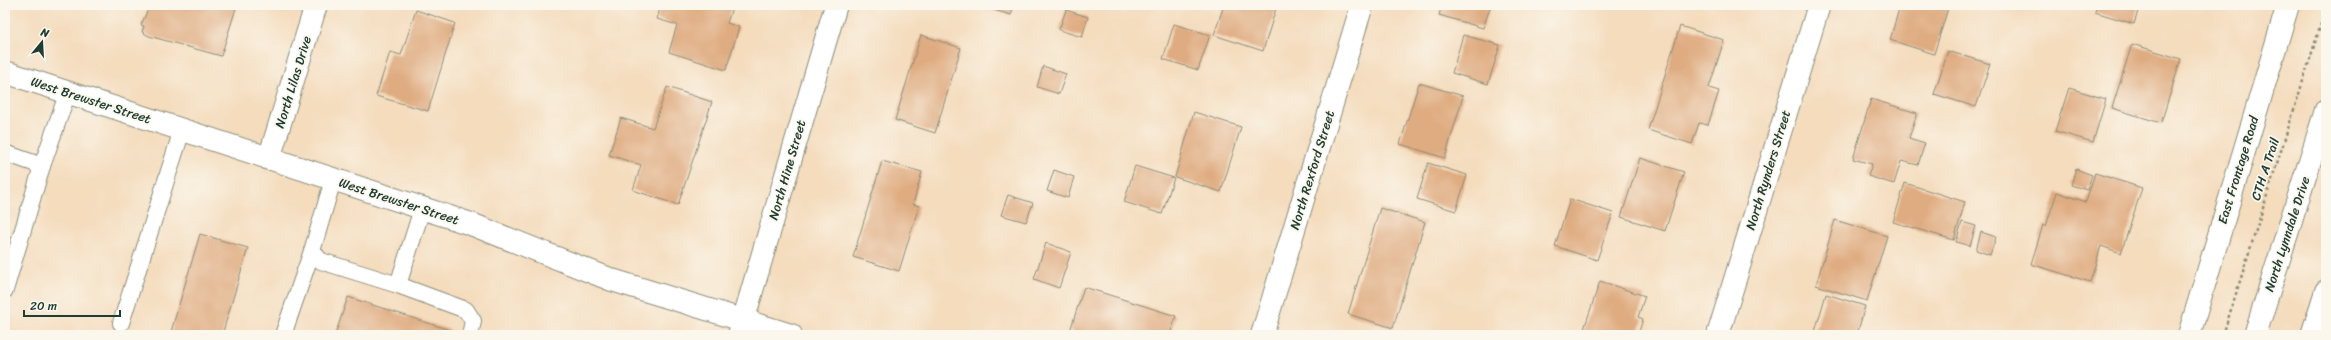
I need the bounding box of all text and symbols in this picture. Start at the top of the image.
north arrow [22,22,62,62]
text: N [37,22,52,43]
street label: North Lilas Drive [268,33,318,131]
street label: West Brewster Street [28,70,155,130]
street label: North Rexford Street [1283,107,1341,233]
street label: North Rynders Street [1739,107,1797,233]
street label: East Frontage Road [2211,112,2266,227]
street label: North Hine Street [762,117,812,223]
street label: CTH A Trail [2244,134,2286,203]
street label: West Brewster Street [336,171,463,231]
street label: North Lynndale Drive [2257,173,2317,295]
scale bar [24,292,120,318]
text: 20 m [30,295,57,317]

